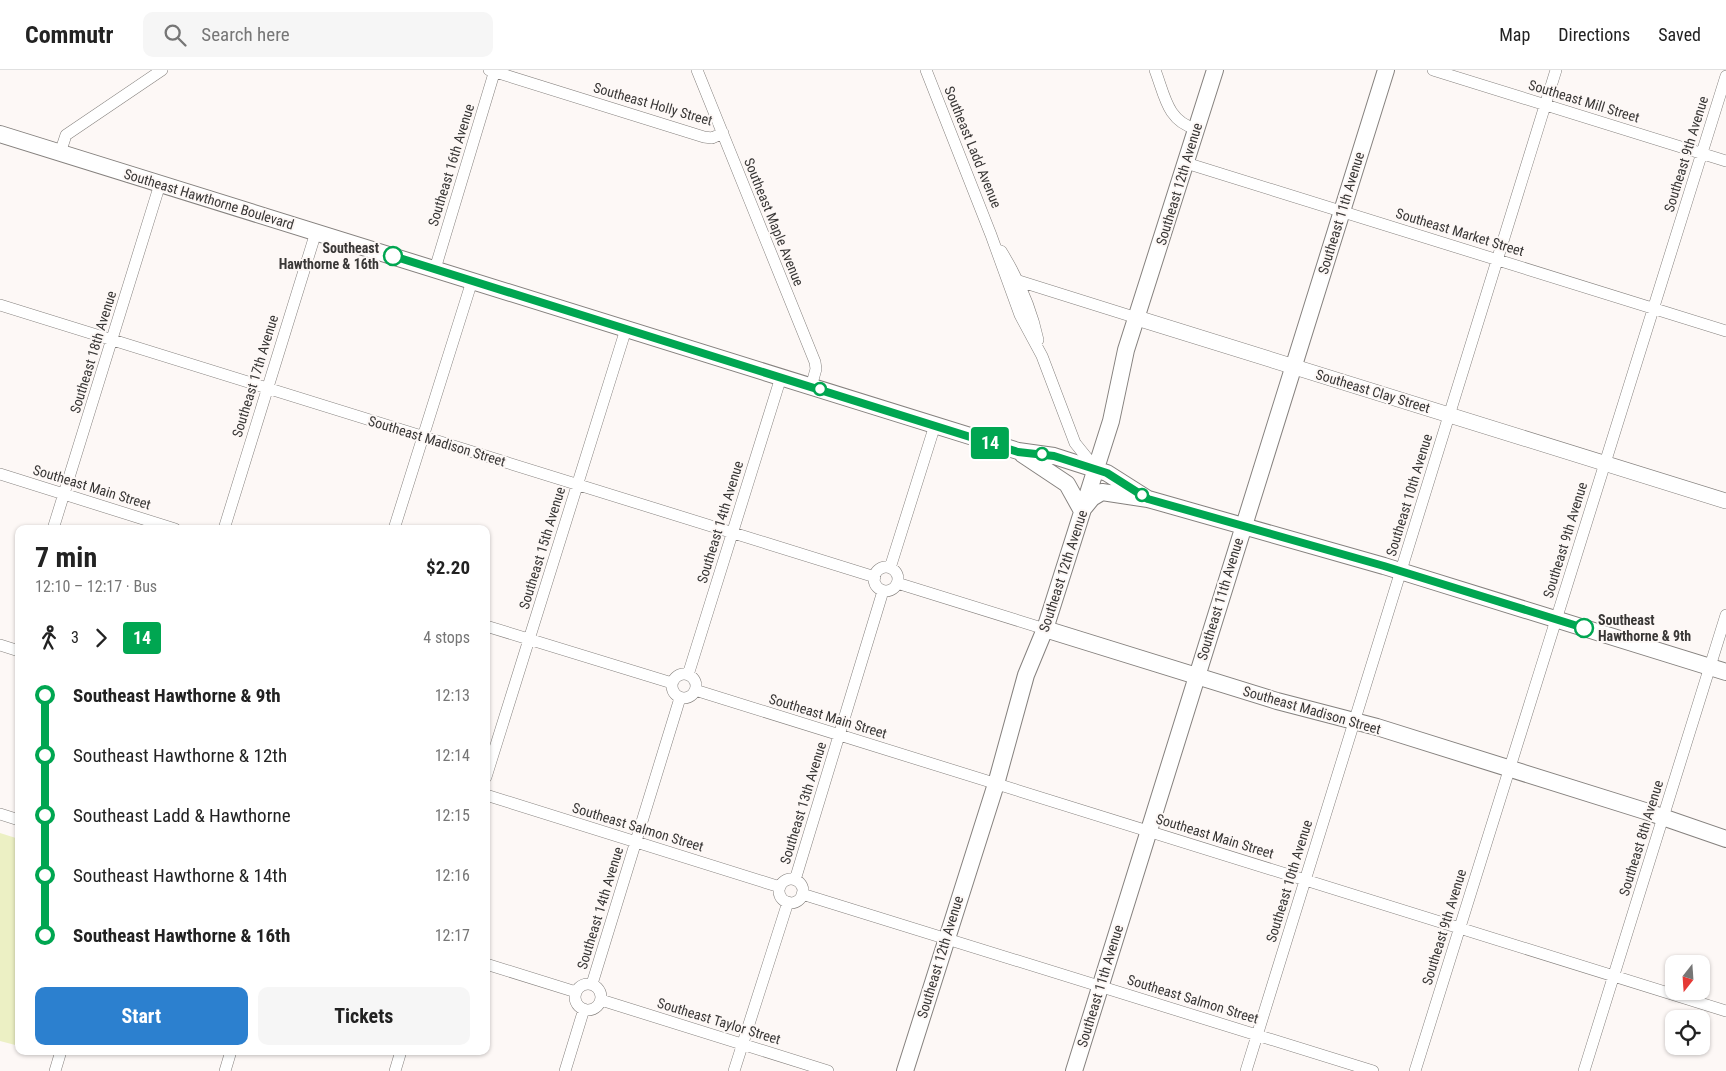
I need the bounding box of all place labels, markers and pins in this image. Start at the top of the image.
place label: Southeast Hawthorne & 16th [279,240,379,272]
marker: Southeast Hawthorne & 16th [383,246,403,266]
unlabelled marker [813,382,827,396]
unlabelled marker [1035,447,1049,461]
unlabelled marker [1135,488,1149,502]
place label: Southeast Hawthorne & 9th [1598,612,1691,644]
marker: Southeast Hawthorne & 9th [1574,618,1594,638]

